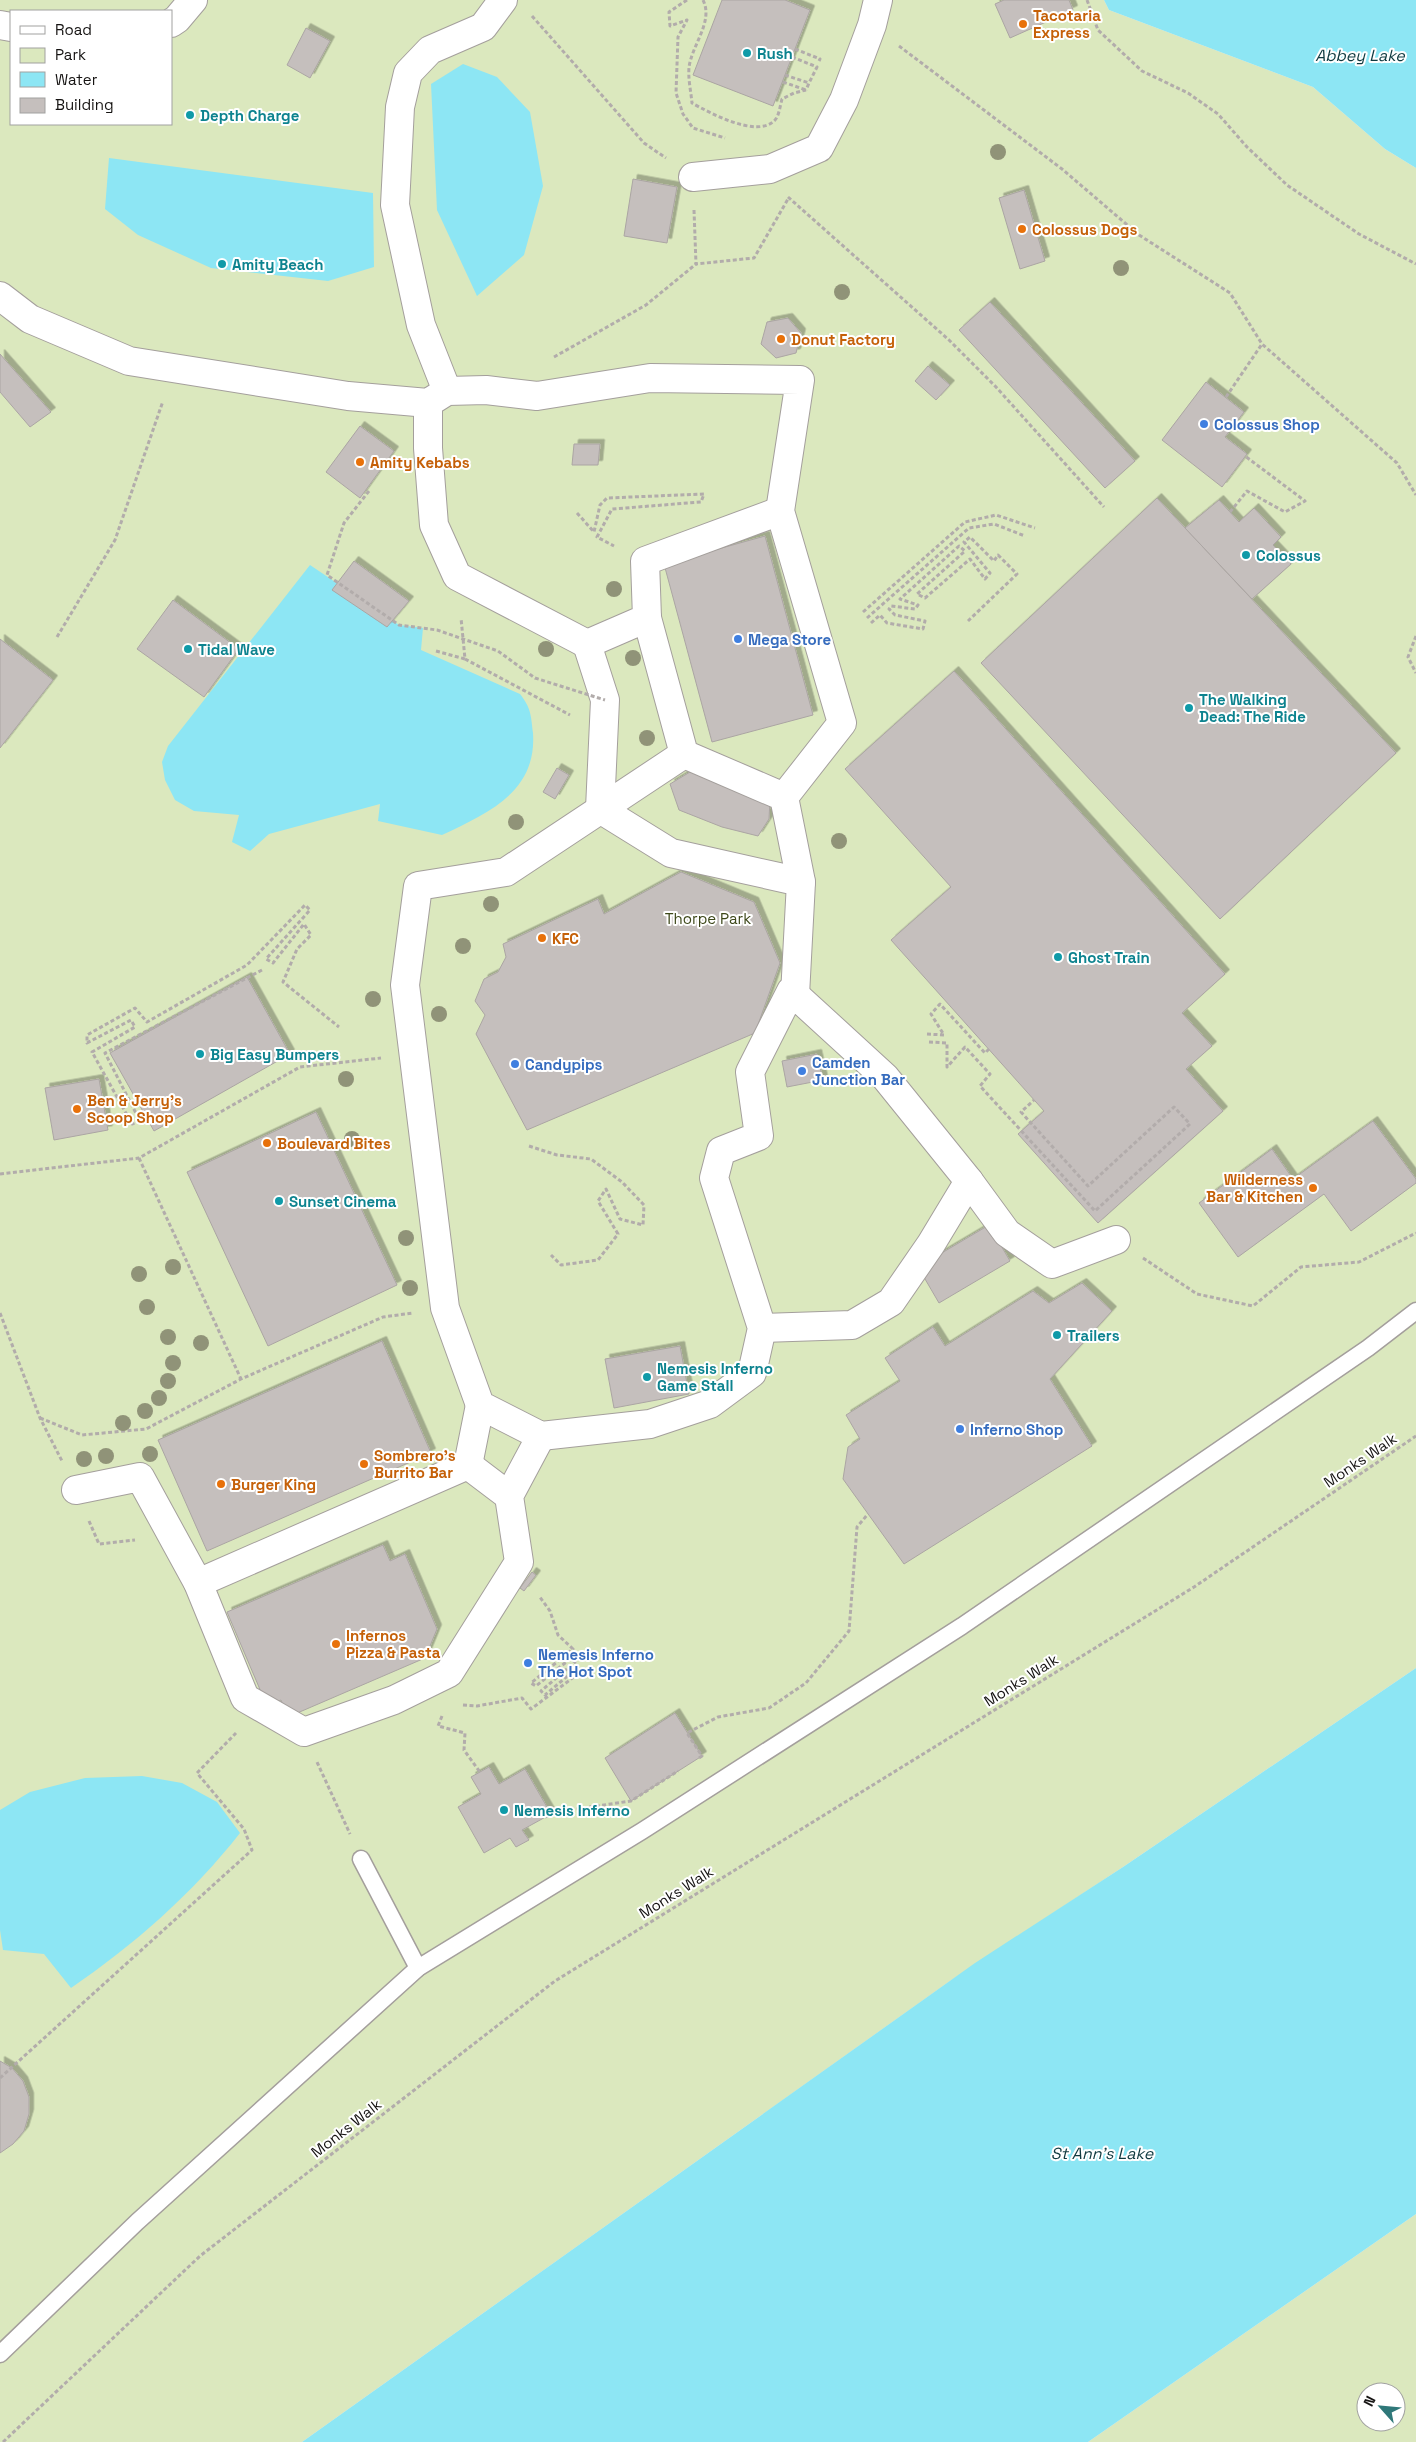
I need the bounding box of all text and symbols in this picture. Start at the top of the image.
place label: Tacotaria Express [1033,6,1101,42]
legend [10,10,172,125]
marker: Tacotaria Express [1017,18,1029,30]
text: Road [55,20,92,39]
place label: Rush [757,44,793,63]
text: Park [55,45,86,64]
water label: Abbey Lake [1315,45,1405,66]
marker: Rush [741,47,753,59]
text: Water [55,70,98,89]
text: Building [55,95,114,114]
place label: Depth Charge [200,106,300,125]
marker: Depth Charge [184,109,196,121]
place label: Colossus Dogs [1032,220,1137,239]
marker: Colossus Dogs [1016,223,1028,235]
place label: Amity Beach [232,255,323,274]
marker: Amity Beach [216,258,228,270]
place label: Donut Factory [791,330,895,349]
marker: Donut Factory [775,333,787,345]
place label: Colossus Shop [1214,415,1320,434]
marker: Colossus Shop [1198,418,1210,430]
place label: Amity Kebabs [370,453,470,472]
marker: Amity Kebabs [354,456,366,468]
place label: Colossus [1256,546,1321,565]
marker: Colossus [1240,549,1252,561]
place label: Mega Store [748,630,831,649]
marker: Mega Store [732,633,744,645]
place label: Tidal Wave [198,640,275,659]
marker: Tidal Wave [182,643,194,655]
place label: The Walking Dead: The Ride [1199,690,1306,726]
marker: The Walking Dead: The Ride [1183,702,1195,714]
park label: Thorpe Park [665,909,751,928]
place label: KFC [552,929,579,948]
marker: KFC [536,932,548,944]
place label: Ghost Train [1068,948,1150,967]
marker: Ghost Train [1052,951,1064,963]
place label: Big Easy Bumpers [210,1045,339,1064]
marker: Big Easy Bumpers [194,1048,206,1060]
place label: Camden Junction Bar [812,1053,905,1089]
place label: Candypips [525,1055,603,1074]
marker: Candypips [509,1058,521,1070]
marker: Camden Junction Bar [796,1065,808,1077]
place label: Ben & Jerry's Scoop Shop [87,1091,182,1127]
marker: Ben & Jerry's Scoop Shop [71,1103,83,1115]
place label: Boulevard Bites [277,1134,391,1153]
marker: Boulevard Bites [261,1137,273,1149]
place label: Wilderness Bar & Kitchen [1206,1170,1303,1206]
marker: Wilderness Bar & Kitchen [1307,1182,1319,1194]
place label: Sunset Cinema [289,1192,397,1211]
marker: Sunset Cinema [273,1195,285,1207]
place label: Trailers [1067,1326,1120,1345]
marker: Trailers [1051,1329,1063,1341]
place label: Nemesis Inferno Game Stall [657,1359,773,1395]
marker: Nemesis Inferno Game Stall [641,1371,653,1383]
place label: Inferno Shop [970,1420,1063,1439]
marker: Inferno Shop [954,1423,966,1435]
street label: Monks Walk [1320,1429,1400,1491]
place label: Sombrero’s Burrito Bar [374,1446,456,1482]
marker: Sombrero’s Burrito Bar [358,1458,370,1470]
place label: Burger King [231,1475,316,1494]
marker: Burger King [215,1478,227,1490]
place label: Infernos Pizza & Pasta [346,1626,441,1662]
marker: Infernos Pizza & Pasta [330,1638,342,1650]
place label: Nemesis Inferno The Hot Spot [538,1645,654,1681]
street label: Monks Walk [980,1650,1062,1710]
marker: Nemesis Inferno The Hot Spot [522,1657,534,1669]
place label: Nemesis Inferno [514,1801,630,1820]
marker: Nemesis Inferno [498,1804,510,1816]
street label: Monks Walk [635,1862,717,1922]
street label: Monks Walk [307,2095,385,2161]
water label: St Ann's Lake [1051,2143,1154,2164]
north arrow [1356,2382,1406,2432]
text: N [1359,2393,1380,2409]

